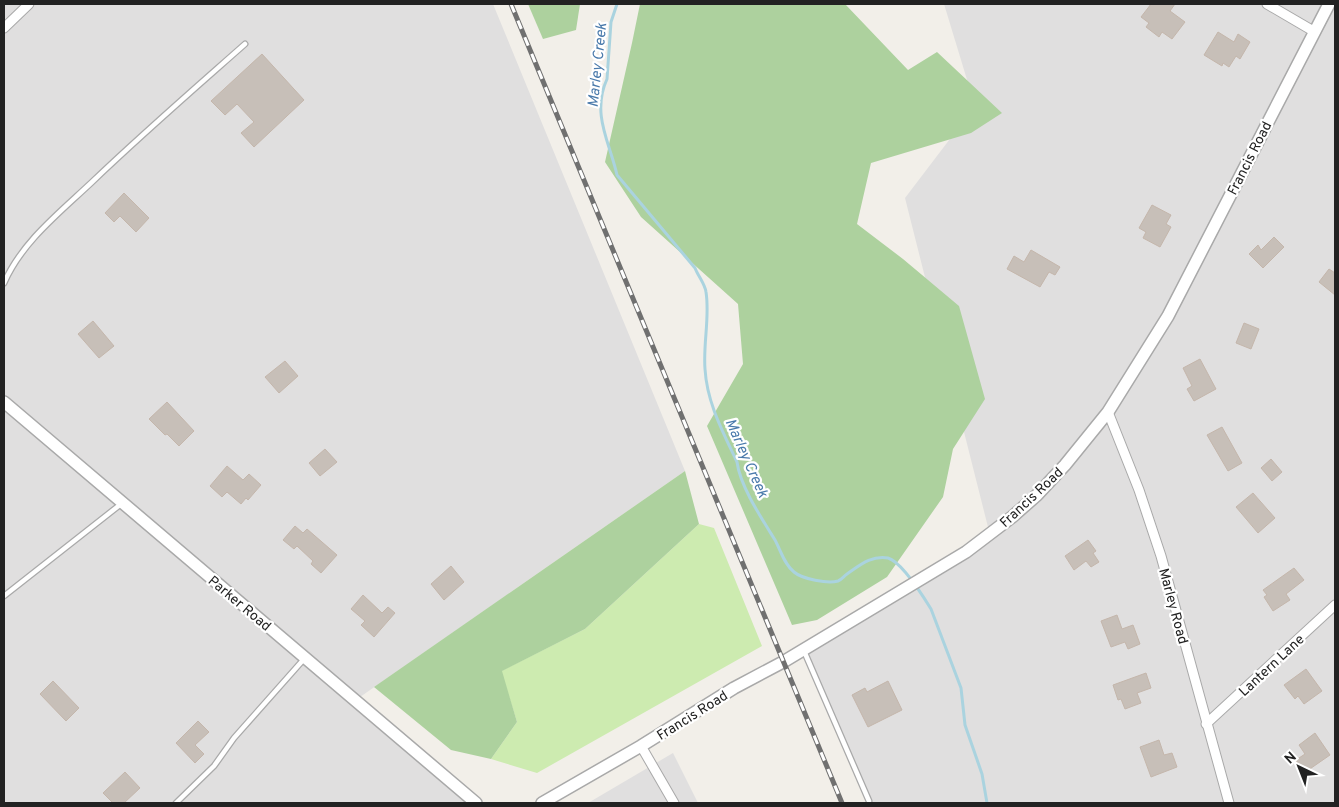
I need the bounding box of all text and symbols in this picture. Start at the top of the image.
water label: Marley Creek [585,22,612,108]
street label: Francis Road [1225,119,1276,198]
water label: Marley Creek [720,416,772,502]
street label: Francis Road [997,464,1067,532]
street label: Marley Road [1154,567,1191,646]
street label: Parker Road [204,573,274,636]
street label: Lantern Lane [1236,631,1308,701]
street label: Francis Road [654,688,731,745]
north arrow [1274,742,1324,792]
text: N [1282,749,1301,768]

